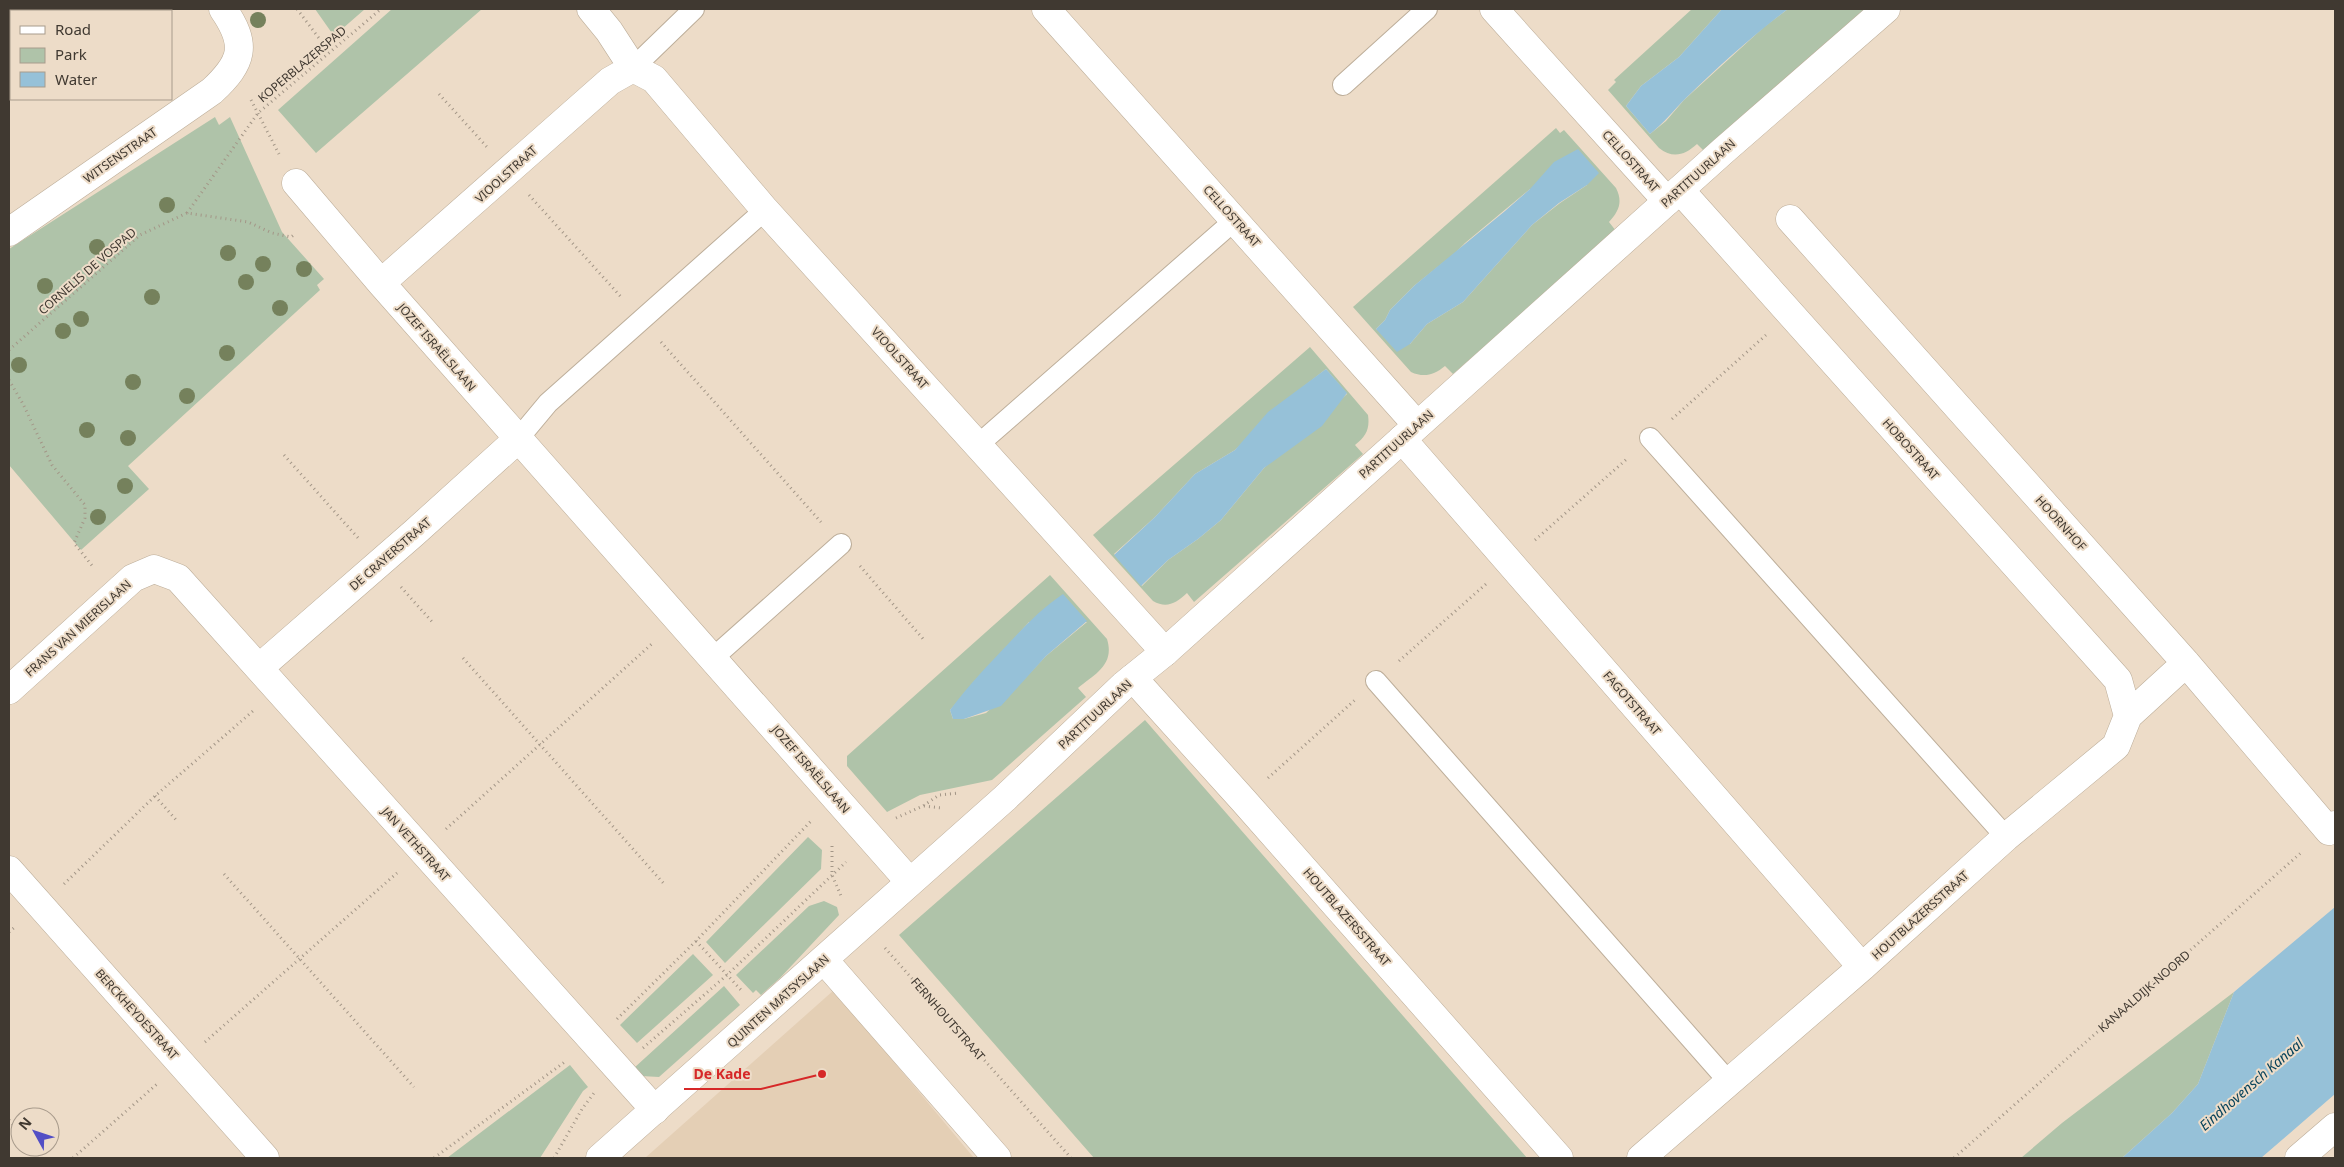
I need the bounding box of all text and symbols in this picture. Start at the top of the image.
legend [10,10,172,100]
text: Road [55,19,91,39]
street label: KOPERBLAZERSPAD [254,22,350,106]
text: Park [55,44,87,64]
text: Water [55,69,97,89]
street label: WITSENSTRAAT [80,123,160,187]
street label: CELLOSTRAAT [1599,126,1664,196]
street label: PARTITUURLAAN [1657,135,1739,211]
street label: VIOOLSTRAAT [471,141,541,206]
street label: CELLOSTRAAT [1200,181,1265,251]
street label: CORNELIS DE VOSPAD [34,224,140,318]
street label: JOZEF ISRAËLSLAAN [393,299,480,395]
street label: VIOOLSTRAAT [868,323,933,393]
street label: PARTITUURLAAN [1355,406,1437,482]
street label: HOBOSTRAAT [1879,415,1943,484]
street label: HOORNHOF [2032,492,2090,554]
street label: DE CRAYERSTRAAT [345,513,435,594]
street label: FRANS VAN MIERISLAAN [21,576,135,680]
street label: FAGOTSTRAAT [1599,667,1665,739]
street label: PARTITUURLAAN [1054,675,1136,753]
street label: JOZEF ISRAËLSLAAN [767,721,854,817]
street label: JAN VETHSTRAAT [377,802,454,885]
street label: HOUTBLAZERSSTRAAT [1300,864,1395,970]
street label: HOUTBLAZERSSTRAAT [1868,867,1972,963]
street label: KANAALDIJK-NOORD [2094,946,2194,1036]
street label: QUINTEN MATSYSLAAN [723,951,833,1051]
street label: BERCKHEYDESTRAAT [92,965,183,1063]
street label: FERNHOUTSTRAAT [907,974,989,1064]
water label: Eindhovensch Kanaal [2195,1033,2307,1134]
callout: De Kade [684,1060,761,1089]
text: De Kade [693,1064,751,1083]
north arrow [10,1107,60,1157]
text: N [14,1113,36,1134]

